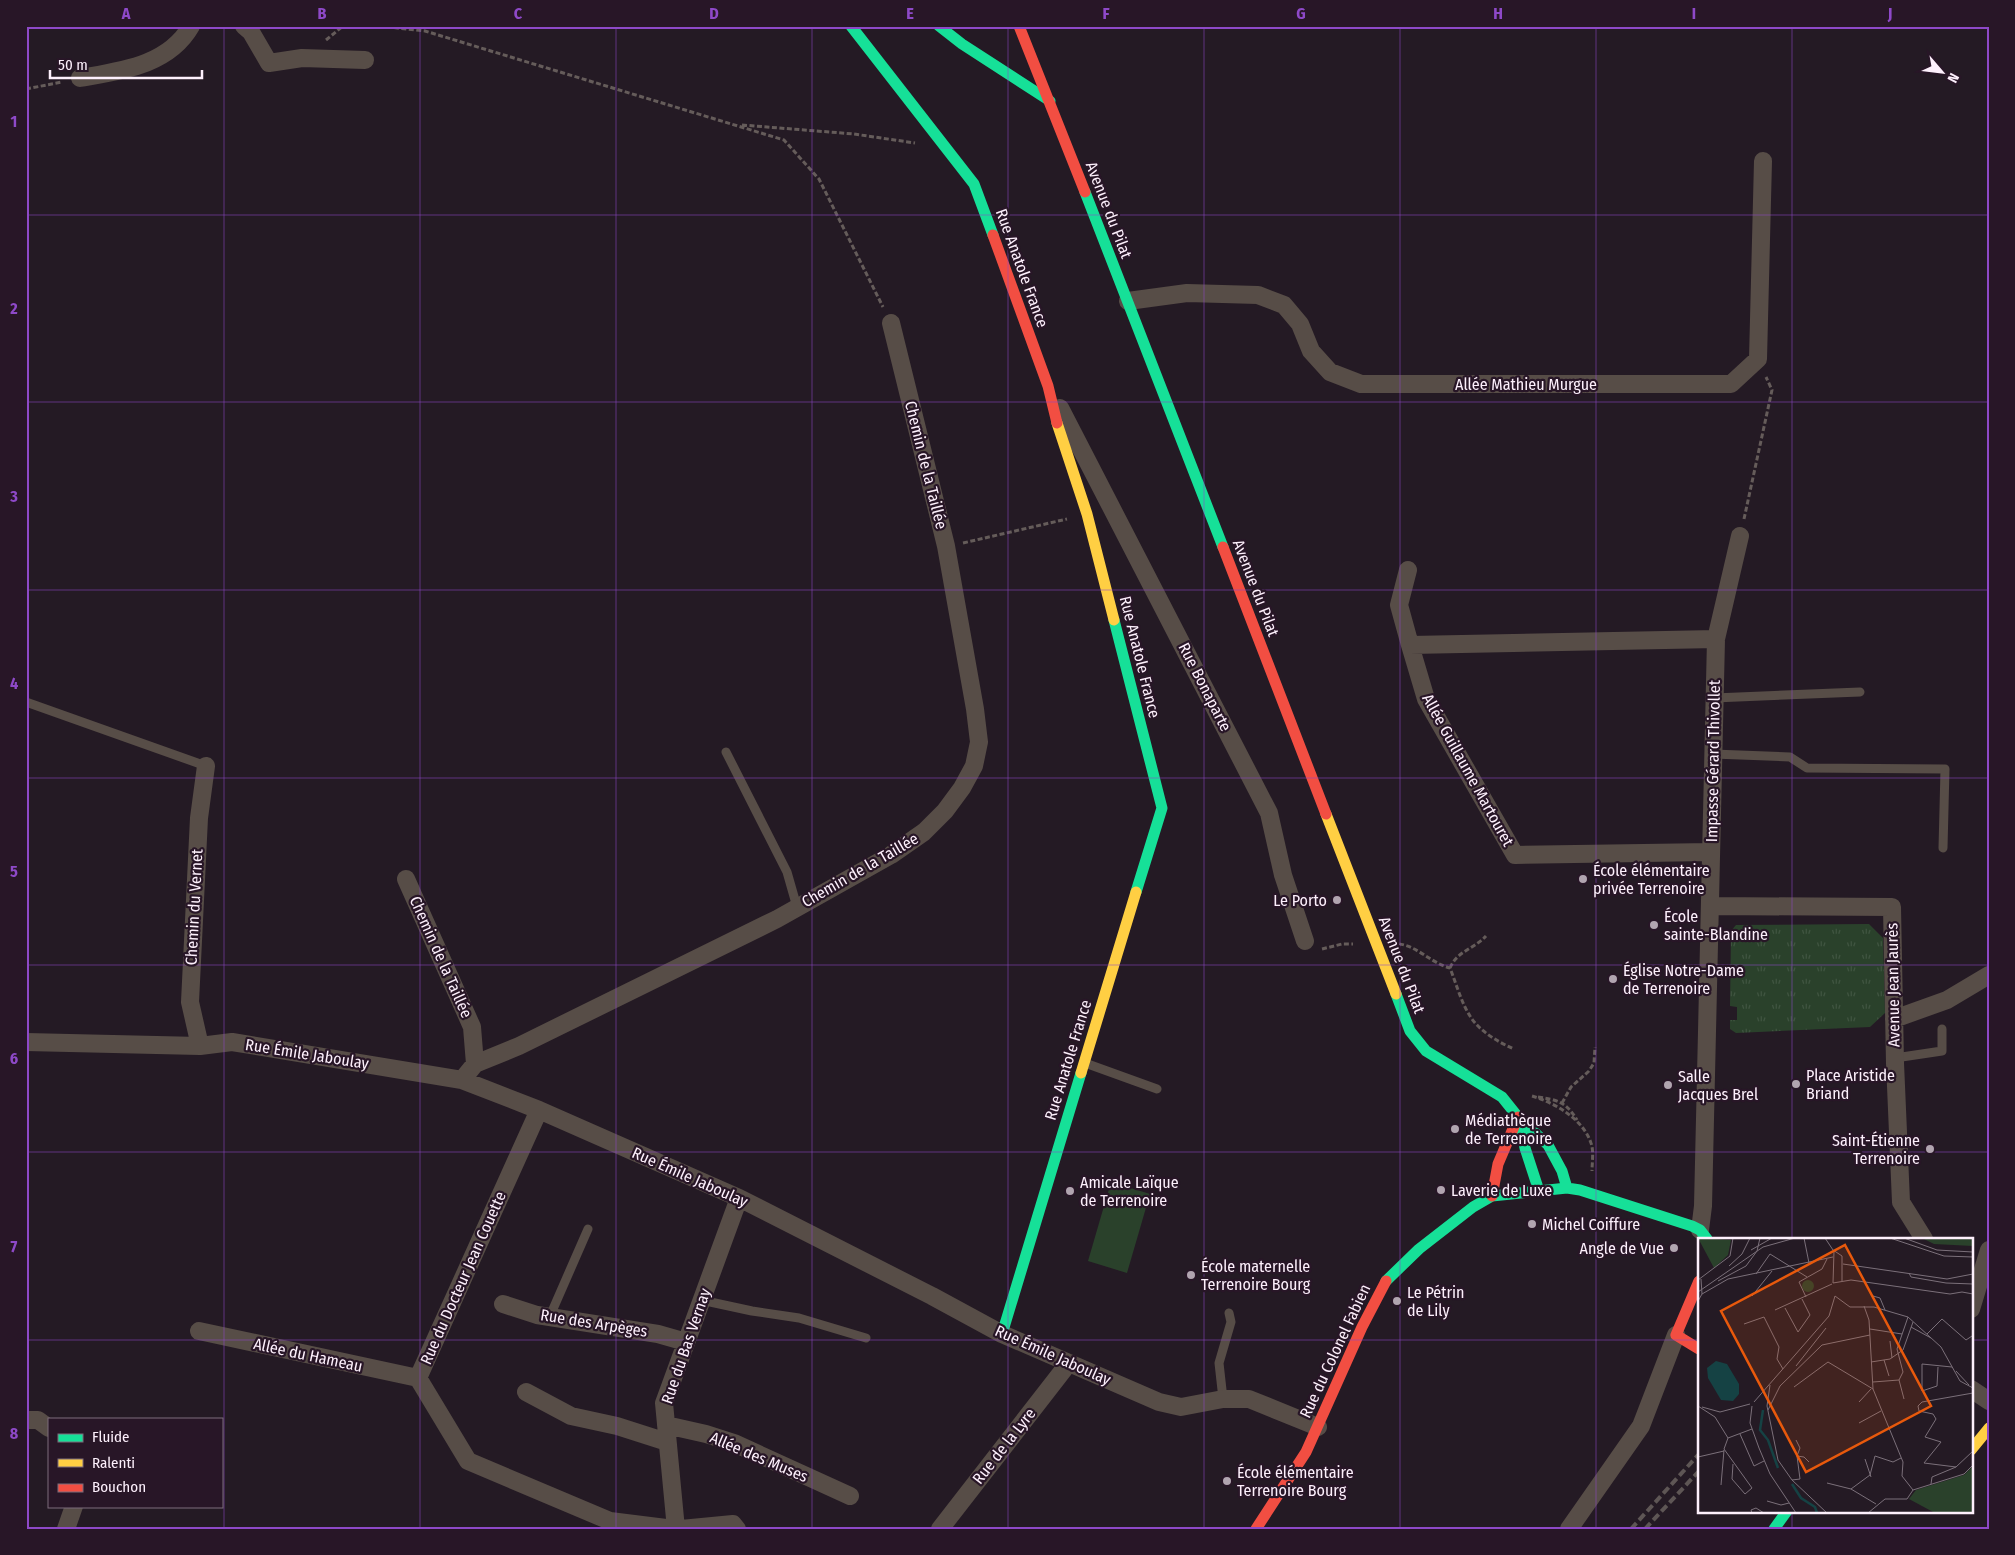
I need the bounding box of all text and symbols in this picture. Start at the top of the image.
text: A [121,4,131,23]
text: B [318,4,327,23]
text: C [514,4,523,23]
text: D [709,4,719,23]
text: E [906,4,914,23]
text: F [1102,4,1110,23]
text: G [1296,4,1306,23]
text: H [1493,4,1503,23]
text: I [1692,4,1696,23]
text: J [1887,4,1892,23]
scale bar [50,48,202,80]
north arrow [1918,48,1968,98]
text: 50 m [58,56,88,74]
text: N [1944,70,1963,86]
text: 1 [11,112,17,131]
street label: Avenue du Pilat [1082,159,1136,262]
street label: Rue Anatole France [992,206,1052,330]
text: 2 [9,299,18,318]
street label: Allée Mathieu Murgue [1455,375,1597,394]
street label: Chemin de la Taillée [901,399,951,531]
text: 3 [9,487,18,506]
street label: Avenue du Pilat [1229,537,1283,640]
street label: Rue Anatole France [1116,594,1164,720]
street label: Rue Bonaparte [1175,640,1235,735]
text: 4 [10,674,18,693]
street label: Impasse Gérard Thivollet [1702,679,1724,842]
street label: Allée Guillaume Martouret [1418,690,1518,850]
street label: Chemin de la Taillée [798,829,922,911]
street label: Chemin du Vernet [181,848,207,966]
place label: École élémentaire privée Terrenoire [1593,861,1710,898]
text: 5 [10,862,18,881]
marker: École élémentaire privée Terrenoire [1577,873,1589,885]
place label: Le Porto [1273,891,1327,910]
street label: Chemin de la Taillée [406,893,476,1021]
marker: Le Porto [1331,894,1343,906]
place label: École sainte-Blandine [1664,907,1768,944]
street label: Avenue du Pilat [1375,914,1429,1017]
marker: École sainte-Blandine [1648,919,1660,931]
street label: Avenue Jean Jaurès [1882,922,1904,1047]
place label: Église Notre-Dame de Terrenoire [1623,961,1744,998]
marker: Église Notre-Dame de Terrenoire [1607,973,1619,985]
street label: Rue Anatole France [1041,997,1095,1123]
street label: Rue Émile Jaboulay [244,1035,371,1073]
text: 6 [10,1049,18,1068]
place label: Place Aristide Briand [1806,1066,1895,1103]
place label: Salle Jacques Brel [1678,1067,1758,1104]
marker: Place Aristide Briand [1790,1078,1802,1090]
marker: Salle Jacques Brel [1662,1079,1674,1091]
place label: Médiathèque de Terrenoire [1465,1111,1552,1148]
marker: Médiathèque de Terrenoire [1449,1123,1461,1135]
place label: Saint-Étienne Terrenoire [1832,1131,1920,1168]
street label: Rue Émile Jaboulay [629,1143,752,1211]
marker: Saint-Étienne Terrenoire [1924,1143,1936,1155]
place label: Amicale Laïque de Terrenoire [1080,1173,1179,1210]
place label: Laverie de Luxe [1451,1181,1552,1200]
marker: Laverie de Luxe [1435,1184,1447,1196]
marker: Amicale Laïque de Terrenoire [1064,1185,1076,1197]
street label: Rue du Docteur Jean Couette [416,1188,510,1367]
place label: Michel Coiffure [1542,1215,1640,1234]
marker: Michel Coiffure [1526,1218,1538,1230]
text: 7 [11,1237,18,1256]
inset map [1698,1238,1972,1512]
place label: Angle de Vue [1579,1239,1664,1258]
marker: Angle de Vue [1668,1242,1680,1254]
place label: École maternelle Terrenoire Bourg [1201,1257,1311,1294]
marker: École maternelle Terrenoire Bourg [1185,1269,1197,1281]
street label: Rue du Colonel Fabien [1296,1281,1374,1421]
place label: Le Pétrin de Lily [1407,1283,1464,1320]
street label: Rue du Bas Vernay [657,1285,715,1406]
marker: Le Pétrin de Lily [1391,1295,1403,1307]
street label: Rue des Arpèges [539,1305,649,1341]
street label: Rue Émile Jaboulay [992,1321,1115,1389]
street label: Allée du Hameau [252,1334,364,1376]
street label: Rue de la Lyre [969,1404,1040,1488]
legend [48,1418,222,1508]
text: 8 [10,1424,19,1443]
text: Fluide [92,1428,129,1446]
street label: Allée des Muses [707,1428,811,1486]
text: Ralenti [92,1454,135,1472]
place label: École élémentaire Terrenoire Bourg [1237,1463,1354,1500]
marker: École élémentaire Terrenoire Bourg [1221,1475,1233,1487]
text: Bouchon [92,1478,146,1496]

